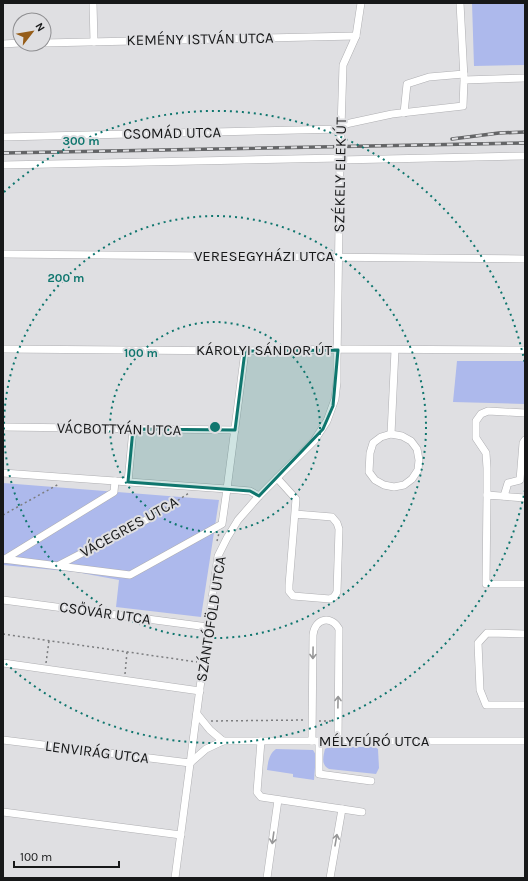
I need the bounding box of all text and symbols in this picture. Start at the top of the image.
north arrow [12,12,52,52]
text: N [33,20,48,34]
street label: KEMÉNY ISTVÁN UTCA [126,29,274,49]
street label: SZÉKELY ELEK ÚT [330,117,350,233]
street label: CSOMÁD UTCA [123,123,221,143]
text: 300 m [62,134,100,148]
street label: VERESEGYHÁZI UTCA [194,247,334,265]
text: 200 m [48,271,84,285]
street label: KÁROLYI SÁNDOR ÚT [196,341,333,359]
text: 100 m [124,346,158,360]
street label: VÁCBOTTYÁN UTCA [57,419,182,439]
centre of rings [208,420,222,434]
street label: VÁCEGRES UTCA [77,492,181,561]
street label: SZÁNTÓFÖLD UTCA [192,554,230,683]
street label: CSŐVÁR UTCA [58,598,152,628]
one-way arrow [309,646,317,659]
one-way arrow [334,696,342,709]
street label: MÉLYFÚRÓ UTCA [319,732,430,750]
street label: LENVIRÁG UTCA [44,737,150,767]
one-way arrow [269,832,277,845]
one-way arrow [333,833,341,846]
scale bar [14,843,119,869]
text: 100 m [20,850,52,864]

